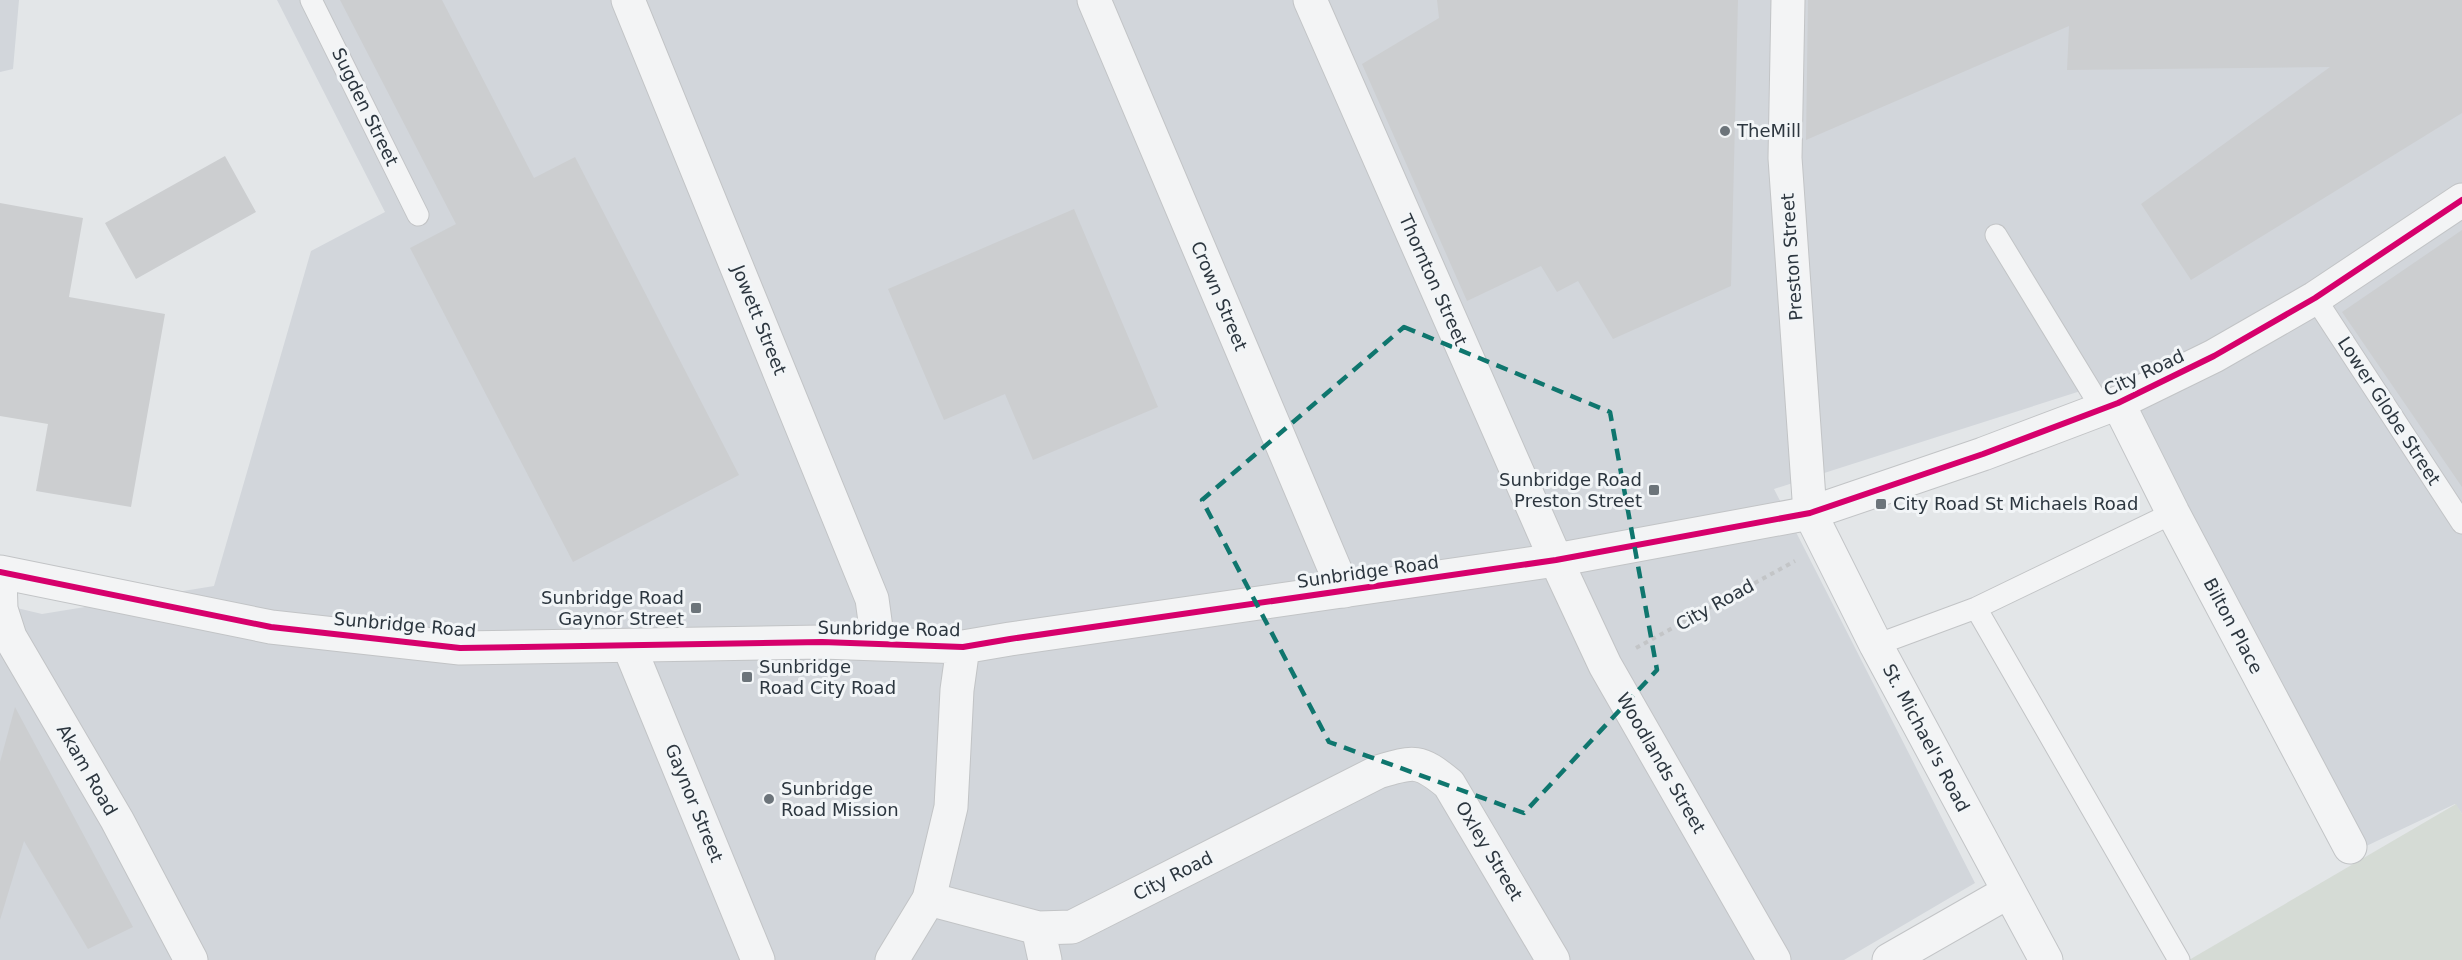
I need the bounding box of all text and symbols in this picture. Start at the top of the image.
street label: Sugden Street [328,44,403,169]
place label: TheMill [1736,120,1801,141]
marker: TheMill [1718,124,1732,138]
street label: Preston Street [1777,193,1806,322]
street label: Thornton Street [1395,210,1472,349]
street label: Crown Street [1187,238,1252,354]
street label: Jowett Street [728,261,791,378]
street label: Lower Globe Street [2334,333,2445,489]
street label: City Road [2100,345,2187,400]
place label: Sunbridge Road Preston Street [1499,469,1642,511]
marker: Sunbridge Road Preston Street [1647,483,1661,497]
place label: City Road St Michaels Road [1893,493,2138,514]
marker: City Road St Michaels Road [1874,497,1888,511]
street label: Sunbridge Road [1296,551,1440,592]
street label: City Road [1672,574,1758,635]
street label: Bilton Place [2199,574,2267,677]
place label: Sunbridge Road Gaynor Street [541,587,684,629]
marker: Sunbridge Road Gaynor Street [689,601,703,615]
street label: Sunbridge Road [333,608,477,641]
street label: Sunbridge Road [817,617,961,640]
place label: Sunbridge Road City Road [759,656,896,698]
street label: St. Michael's Road [1879,660,1974,815]
marker: Sunbridge Road City Road [740,670,754,684]
street label: Woodlands Street [1613,689,1710,837]
street label: Akam Road [53,720,122,819]
street label: Gaynor Street [661,741,728,865]
place label: Sunbridge Road Mission [781,778,899,820]
marker: Sunbridge Road Mission [762,792,776,806]
street label: Oxley Street [1452,797,1527,904]
street label: City Road [1130,847,1216,904]

